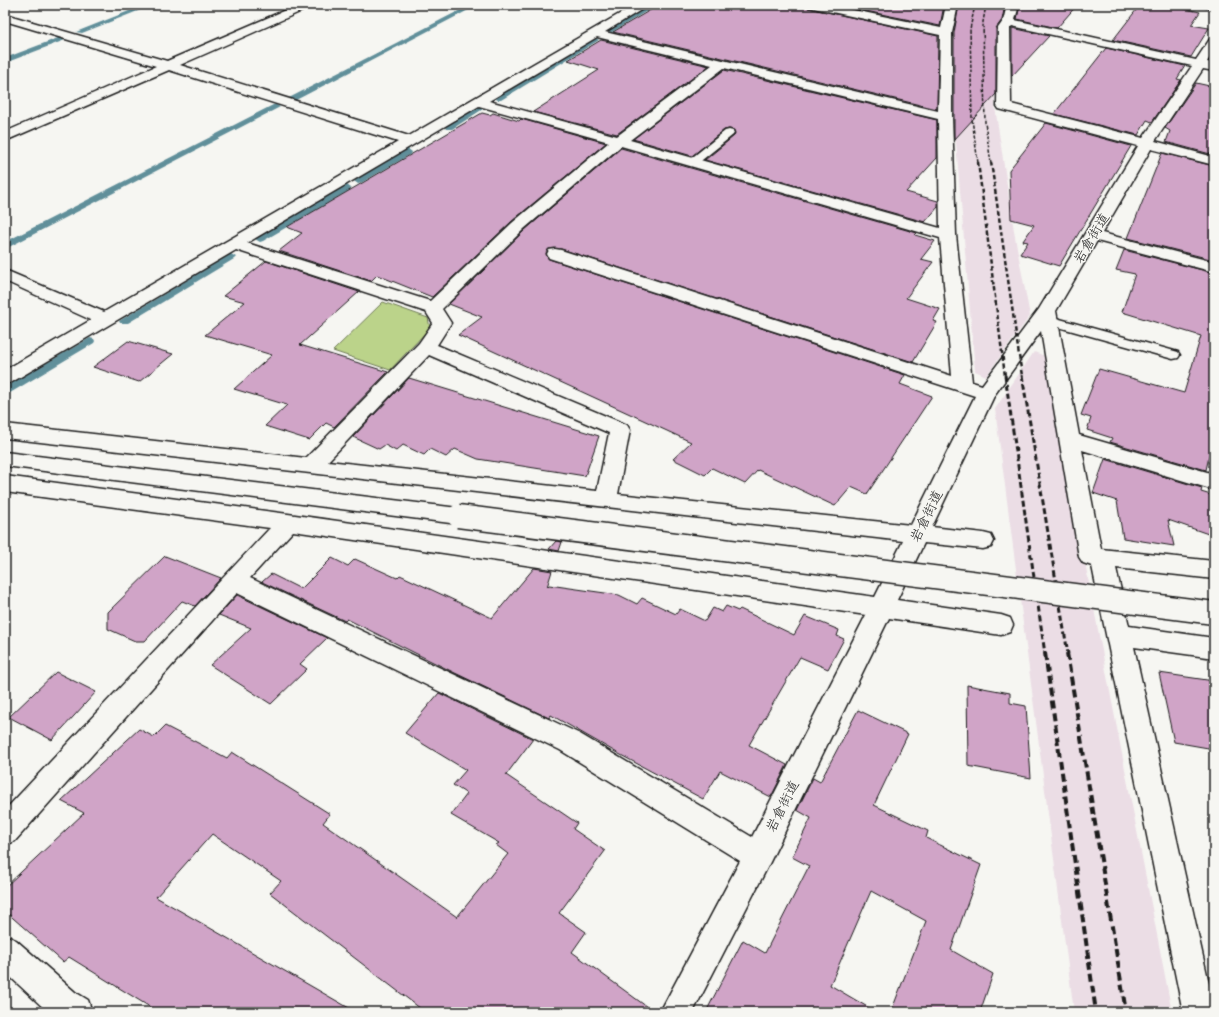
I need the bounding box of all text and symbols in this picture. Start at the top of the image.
street label: 岩倉街道 [1070,210,1113,267]
street label: 岩倉街道 [907,487,946,545]
street label: 岩倉街道 [762,777,803,835]

